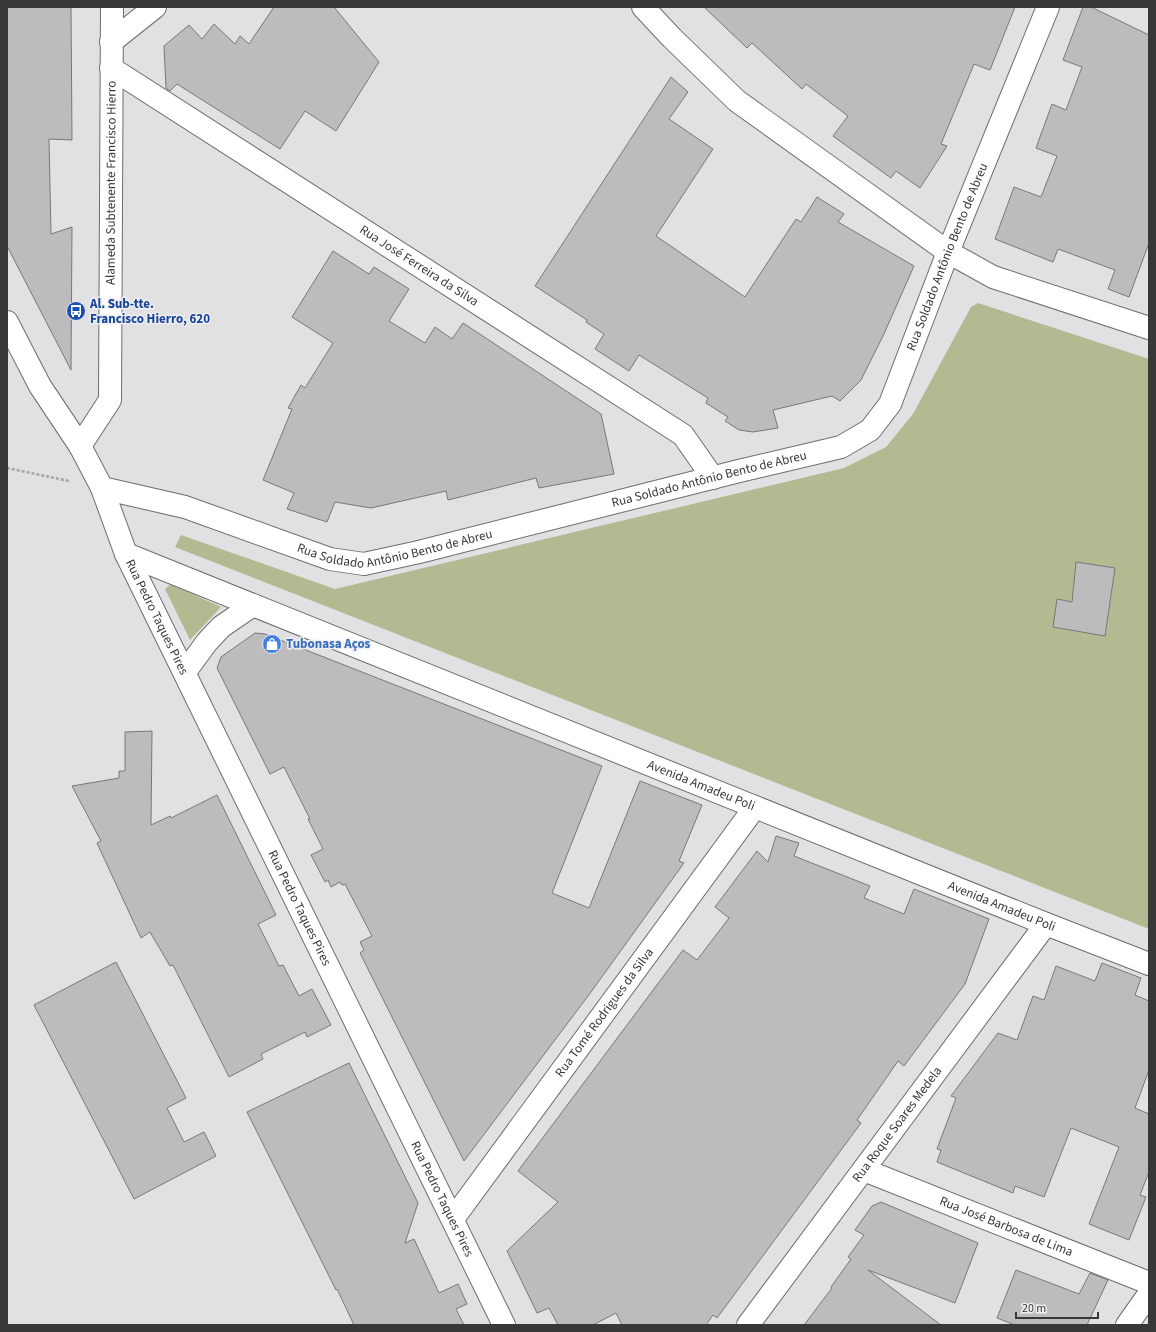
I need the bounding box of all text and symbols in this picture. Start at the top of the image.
street label: Alameda Subtenente Francisco Hierro [102,81,121,285]
street label: Rua Soldado Antônio Bento de Abreu [902,160,992,353]
street label: Rua José Ferreira da Silva [356,221,482,311]
place label: Al. Sub-tte. Francisco Hierro, 620 [89,295,210,328]
bus stop icon: Al. Sub-tte. Francisco Hierro, 620 [65,300,87,322]
street label: Rua Soldado Antônio Bento de Abreu [610,446,809,512]
street label: Rua Soldado Antônio Bento de Abreu [294,525,494,573]
street label: Rua Pedro Taques Pires [121,556,193,678]
shop icon: Tubonasa Aços [261,633,283,655]
place label: Tubonasa Aços [286,635,371,653]
street label: Avenida Amadeu Poli [645,756,758,815]
street label: Rua Pedro Taques Pires [264,847,336,969]
street label: Avenida Amadeu Poli [945,877,1058,936]
street label: Rua Tomé Rodrigues da Silva [551,944,658,1081]
street label: Rua Roque Soares Medela [848,1063,946,1186]
street label: Rua Pedro Taques Pires [406,1138,478,1260]
street label: Rua José Barbosa de Lima [937,1192,1076,1261]
scale bar [1016,1294,1098,1320]
text: 20 m [1022,1300,1046,1317]

